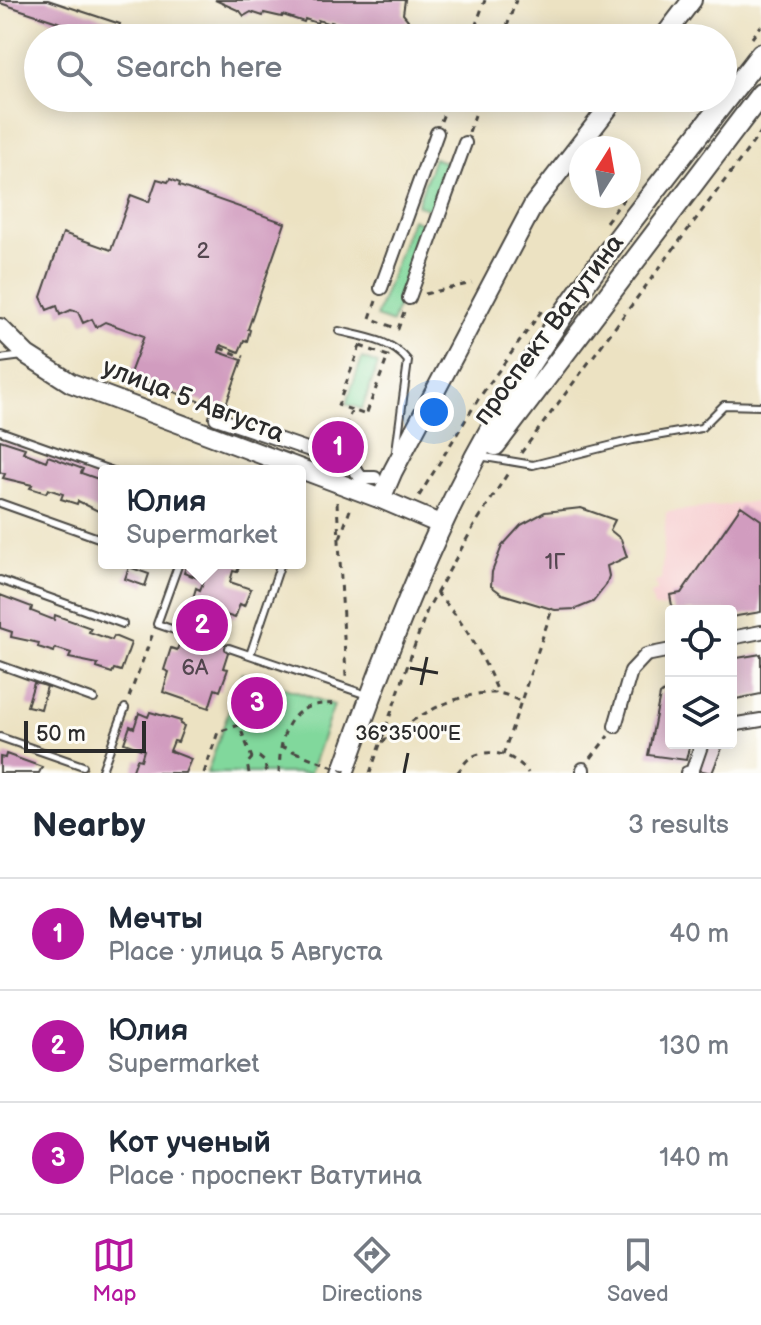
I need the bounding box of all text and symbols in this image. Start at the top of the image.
search box [24,24,737,112]
icon: search [52,46,96,90]
text: Search here [116,50,282,86]
north arrow [569,136,641,208]
street label: проспект Ватутина [467,228,631,432]
house number: 2 [197,238,210,265]
street label: улица 5 Августа [98,352,288,450]
your location [414,392,454,432]
pin: 1 [312,417,364,477]
popup [98,465,306,569]
text: Юлия [126,484,207,520]
text: Supermarket [126,520,278,551]
house number: 1Г [545,549,565,576]
pin: 2 [176,595,228,655]
map controls [665,605,737,749]
button: locate [665,605,737,677]
house number: 6А [182,655,209,682]
pin: 3 [231,673,283,733]
button: layers [665,677,737,749]
scale bar [24,717,146,753]
text: 50 m [36,721,86,748]
text: 36°35'00"E [355,722,461,746]
text: Nearby [32,805,146,846]
text: 3 results [628,810,729,841]
text: Мечты [108,901,203,937]
text: 1 [53,919,63,950]
text: 40 m [669,919,729,950]
text: Place · улица 5 Августа [108,937,383,968]
text: Юлия [108,1013,188,1049]
text: 2 [50,1031,66,1062]
text: 130 m [659,1031,729,1062]
text: Supermarket [108,1049,259,1080]
text: Кот ученый [108,1125,271,1161]
text: 3 [50,1143,66,1174]
text: 140 m [659,1143,729,1174]
text: Place · проспект Ватутина [108,1161,422,1192]
tab: Map [92,1233,137,1308]
tab: Directions [321,1233,422,1308]
tab: Saved [607,1233,669,1308]

